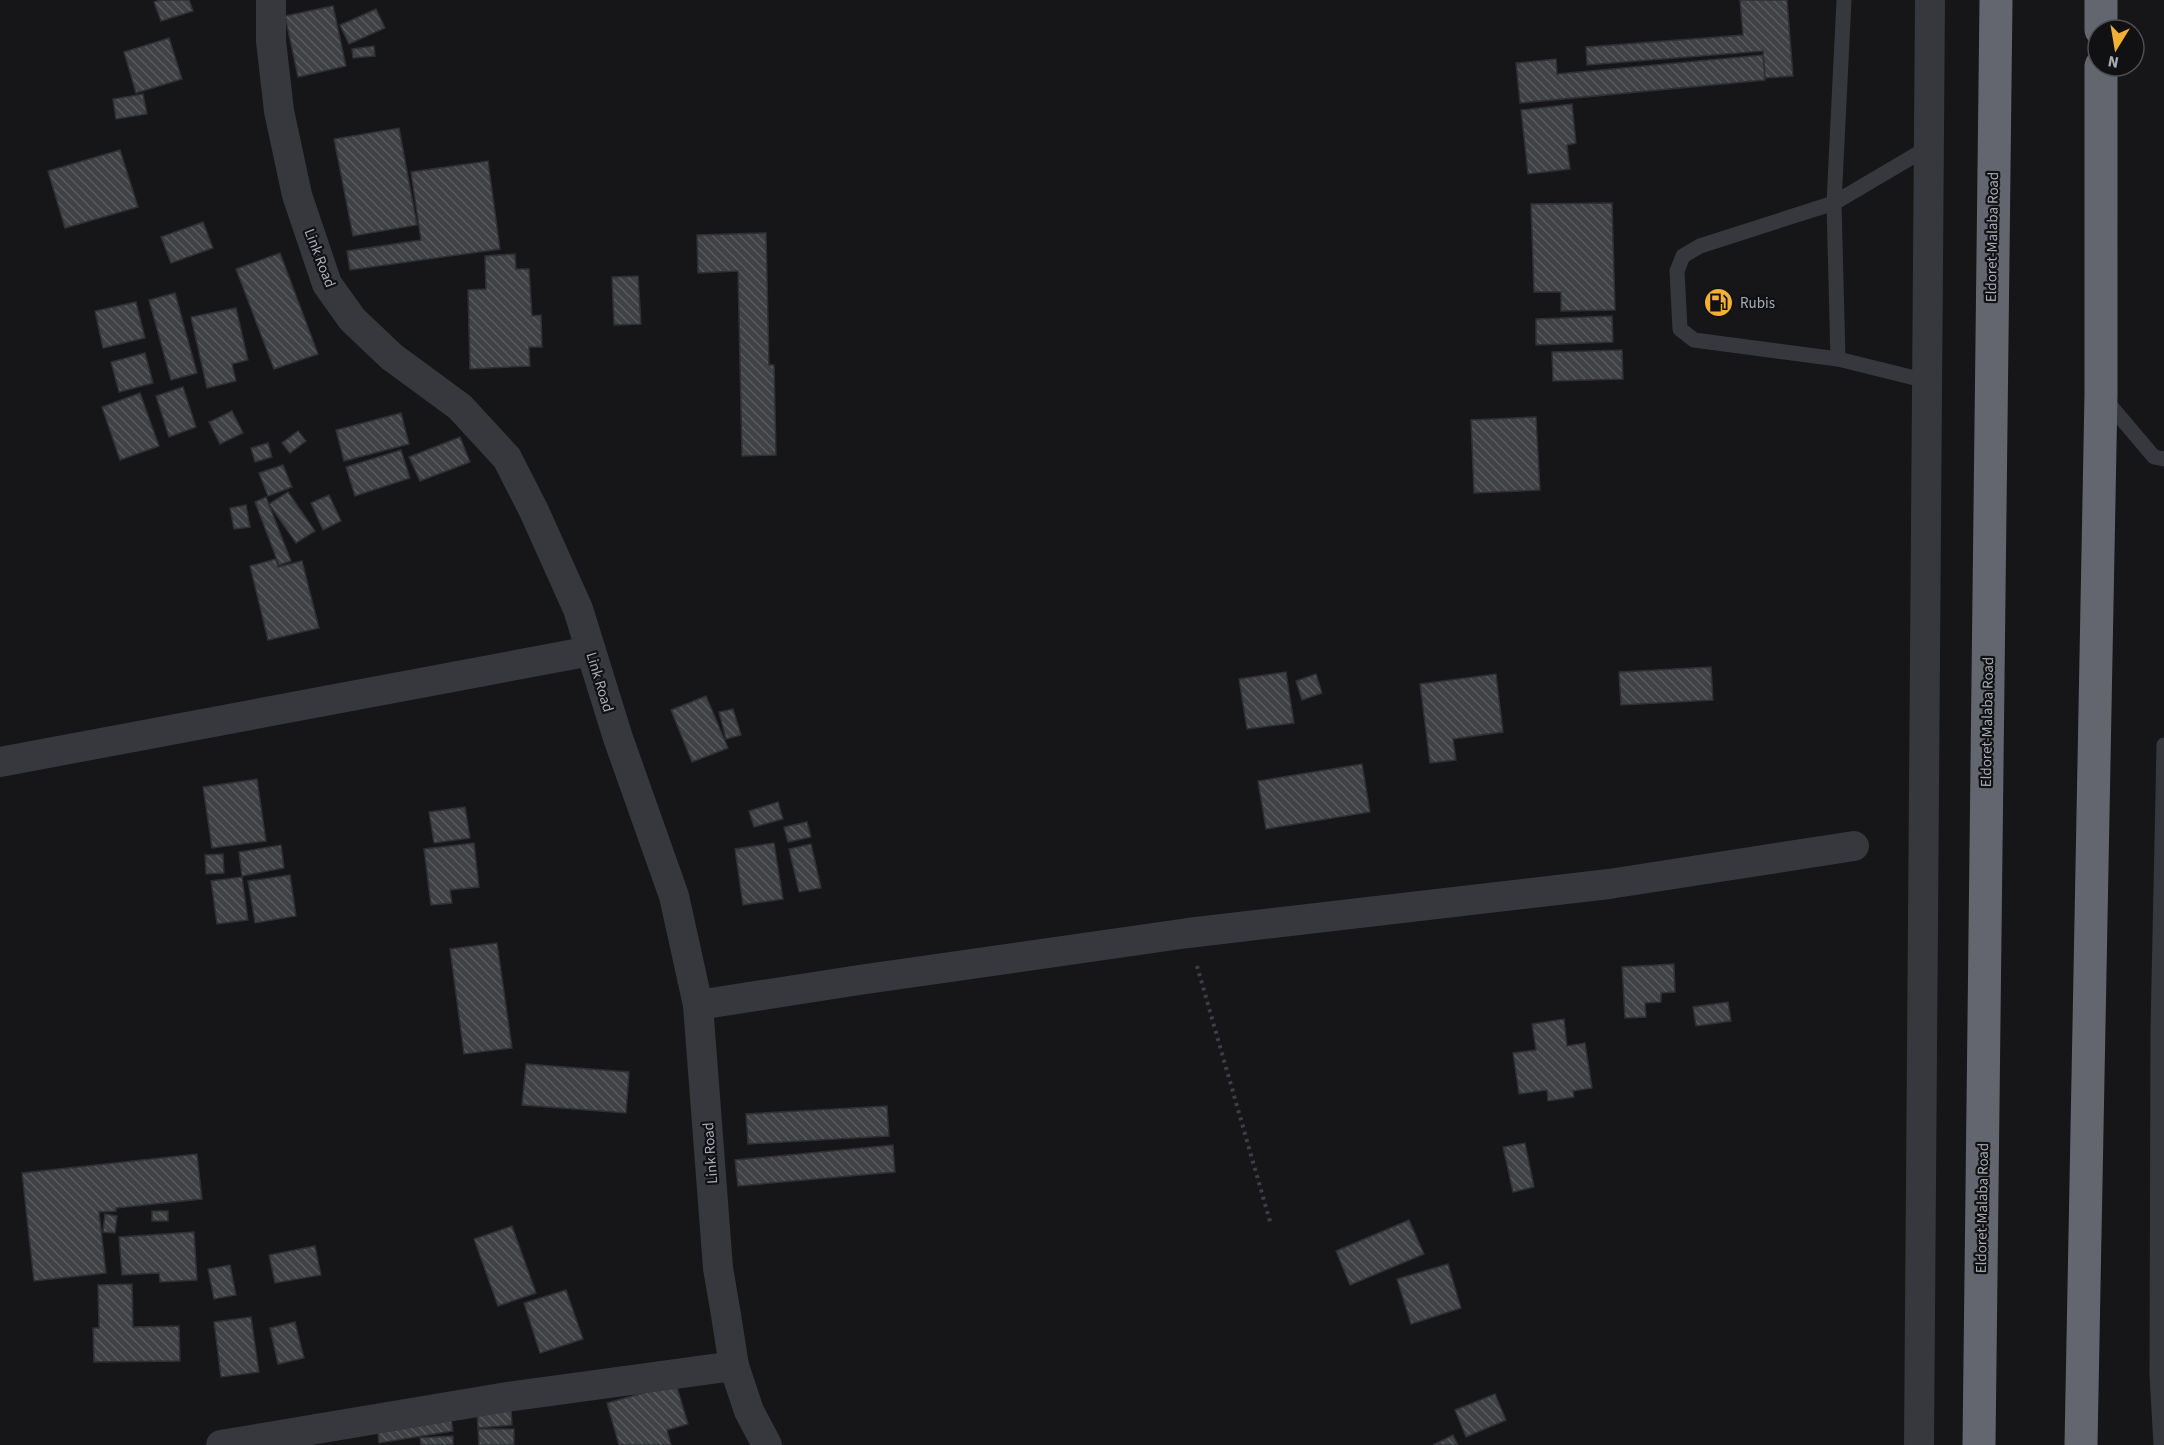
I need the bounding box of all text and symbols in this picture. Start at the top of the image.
north arrow [2086,18,2146,78]
text: N [2106,50,2121,74]
street label: Eldoret-Malaba Road [1981,172,2004,302]
street label: Link Road [299,226,340,291]
fuel station icon: Rubis [1703,287,1735,319]
place label: Rubis [1740,293,1775,314]
street label: Link Road [580,650,619,715]
street label: Eldoret-Malaba Road [1976,657,1999,787]
street label: Link Road [698,1121,723,1185]
street label: Eldoret-Malaba Road [1971,1143,1994,1273]

